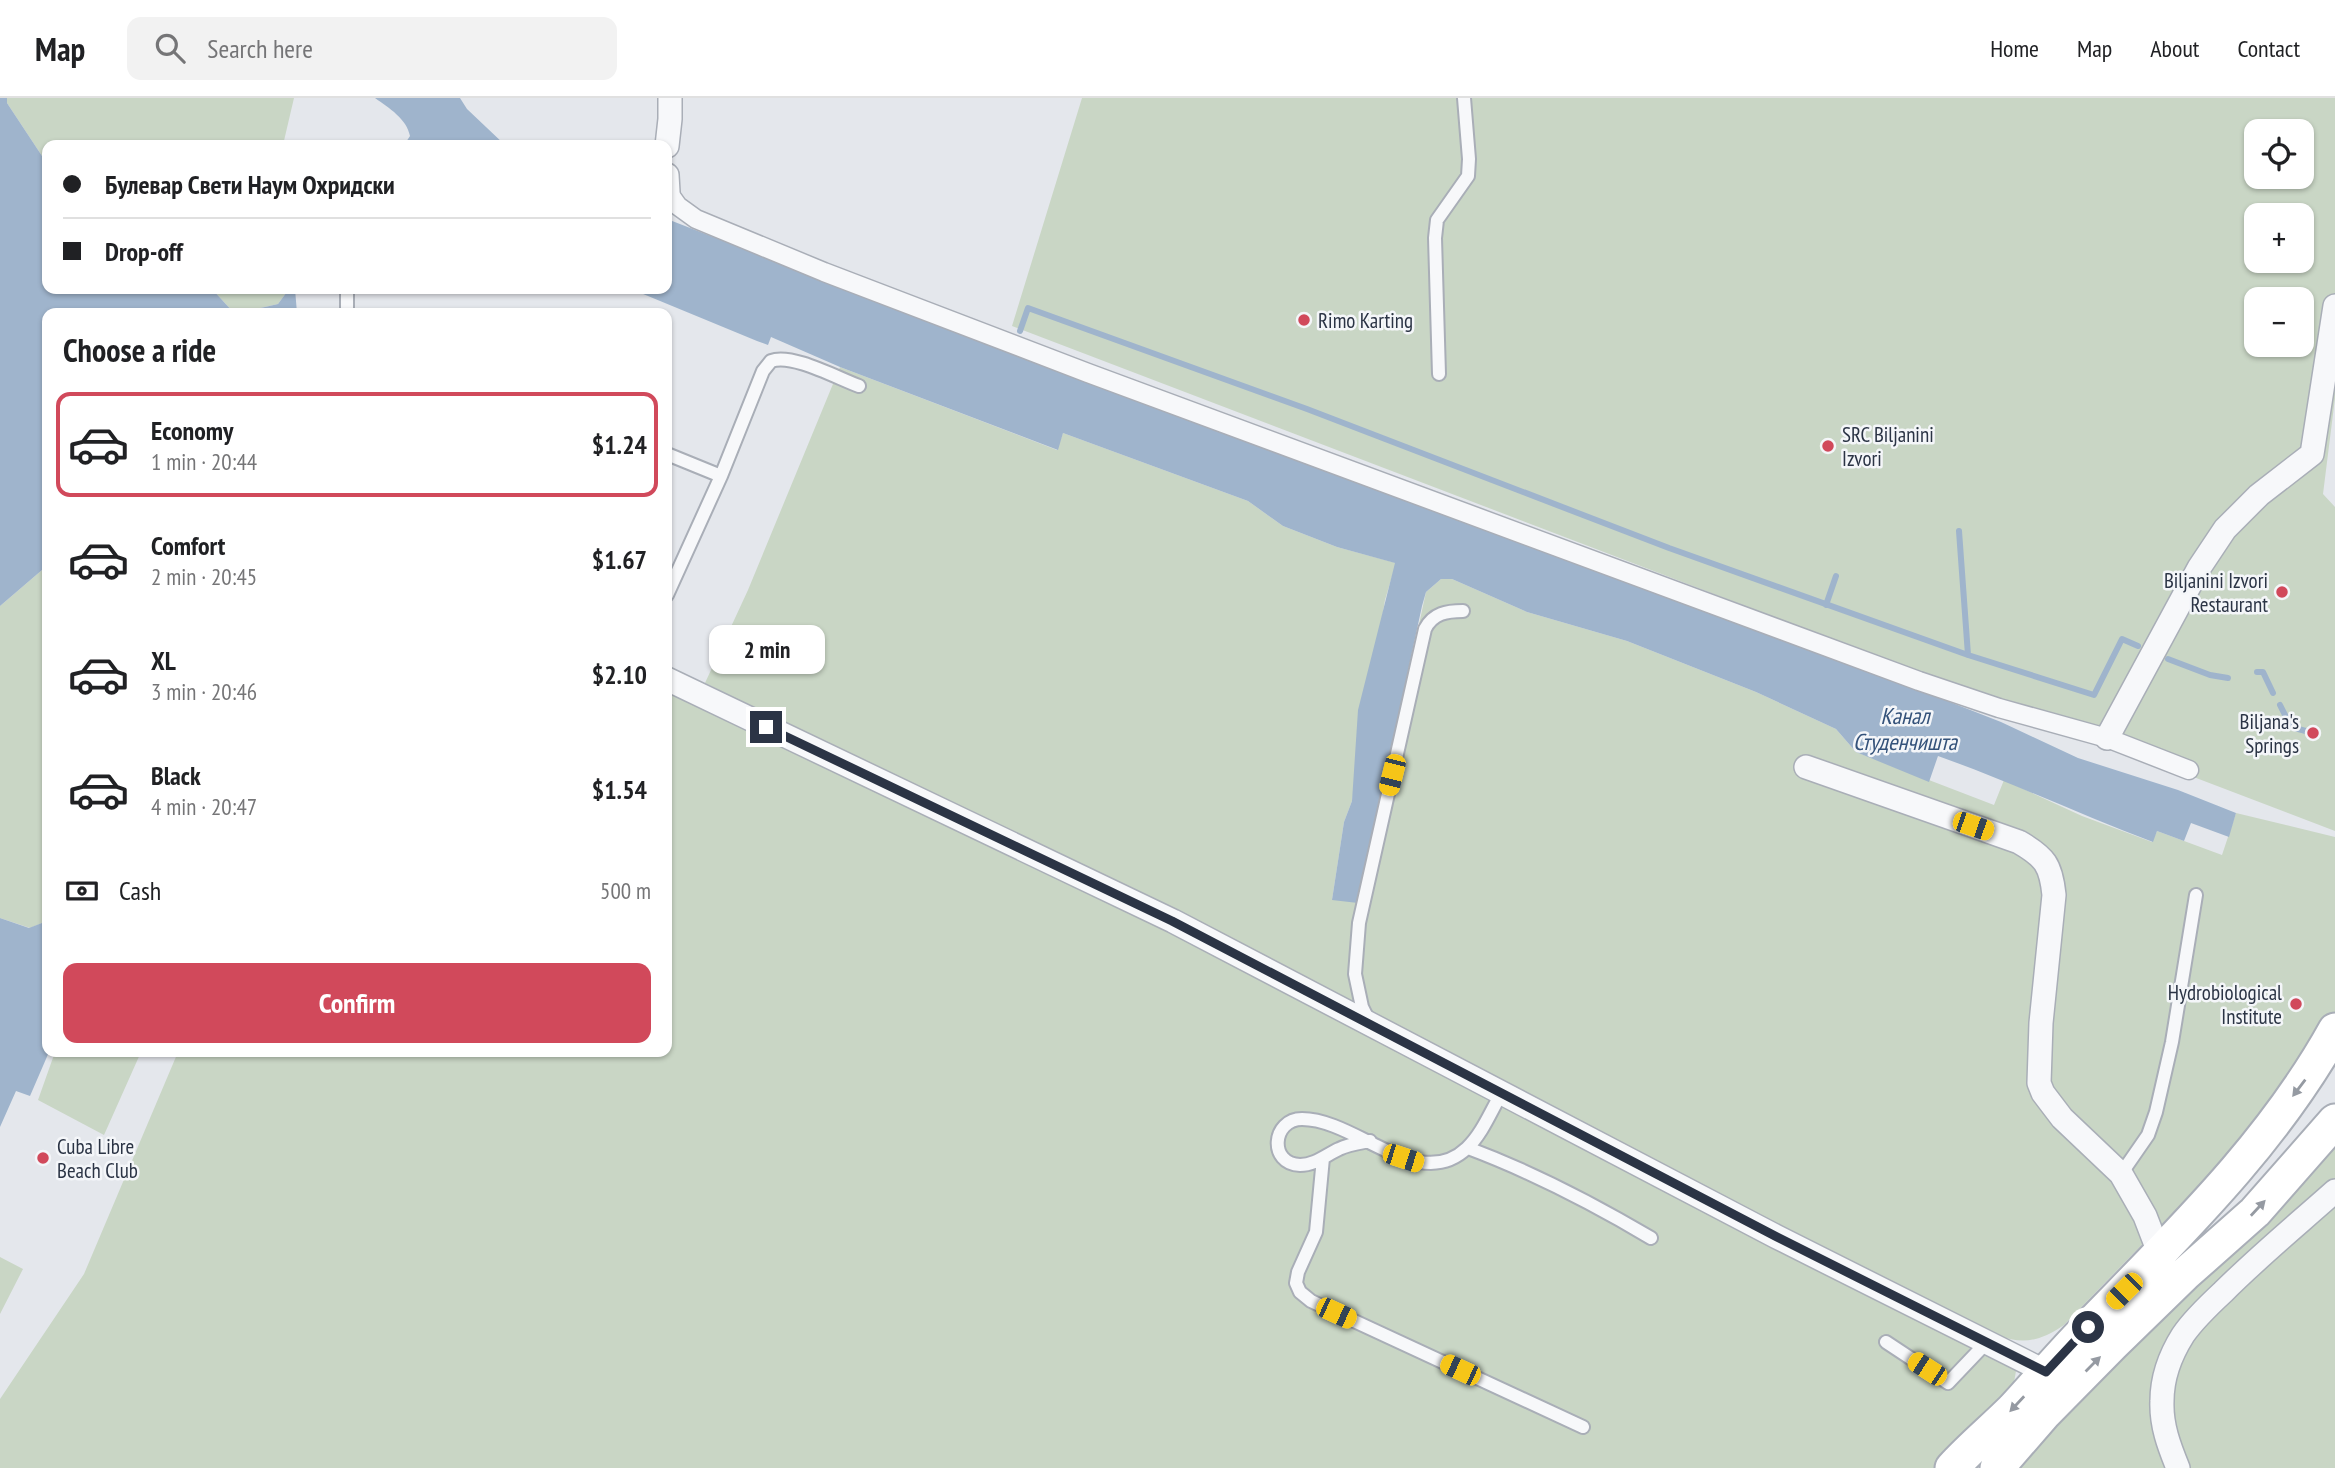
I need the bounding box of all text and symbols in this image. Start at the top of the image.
search box [127,17,617,80]
text: Map [35,27,85,70]
icon: search [151,29,189,67]
text: Search here [207,32,313,65]
text: Home [1990,33,2039,64]
text: Map [2077,33,2112,64]
text: About [2150,33,2199,64]
text: Contact [2237,33,2300,64]
map controls [2244,119,2314,357]
button: locate [2244,119,2314,189]
text: Булевар Свети Наум Охридски [105,168,395,201]
button: + [2244,203,2314,273]
text: Drop-off [105,235,183,268]
button: − [2244,287,2314,357]
place label: Rimo Karting [1318,307,1413,334]
marker: Rimo Karting [1296,312,1312,328]
text: Choose a ride [63,329,216,371]
icon: car [67,413,130,476]
text: Economy [151,414,233,447]
place label: SRC Biljanini Izvori [1842,421,1934,472]
text: $1.24 [592,428,647,461]
marker: SRC Biljanini Izvori [1820,438,1836,454]
text: 1 min · 20:44 [151,447,257,476]
icon: car [67,528,130,591]
text: Comfort [151,529,225,562]
text: $1.67 [592,543,647,576]
text: 2 min · 20:45 [151,562,257,591]
place label: Biljanini Izvori Restaurant [2164,567,2268,618]
marker: Biljanini Izvori Restaurant [2274,584,2290,600]
callout: 2 min [708,626,824,674]
text: 2 min [744,635,790,664]
icon: car [67,643,130,706]
text: XL [151,644,176,677]
text: $2.10 [592,658,647,691]
text: 3 min · 20:46 [151,677,257,706]
water label: Канал Студенчишта [1853,701,1959,756]
place label: Biljana's Springs [2240,708,2299,759]
route end [750,711,782,743]
marker: Biljana's Springs [2305,725,2321,741]
car [1377,752,1408,798]
icon: car [67,758,130,821]
text: Black [151,759,201,792]
text: $1.54 [592,773,647,806]
text: 4 min · 20:47 [151,792,257,821]
car [1950,809,1997,843]
icon: cash [63,872,101,910]
text: Cash [119,874,161,907]
text: 500 m [600,876,651,905]
button: Confirm [63,963,651,1043]
place label: Hydrobiological Institute [2168,979,2282,1030]
marker: Hydrobiological Institute [2288,996,2304,1012]
one-way arrow [2292,1079,2306,1097]
place label: Cuba Libre Beach Club [57,1133,138,1184]
car [1380,1142,1427,1174]
marker: Cuba Libre Beach Club [35,1150,51,1166]
one-way arrow [2250,1199,2267,1216]
car [2102,1269,2147,1313]
car [1313,1295,1360,1331]
route start [2072,1311,2104,1343]
car [1904,1349,1951,1389]
car [1437,1352,1484,1388]
one-way arrow [2085,1356,2101,1373]
one-way arrow [2009,1395,2025,1412]

